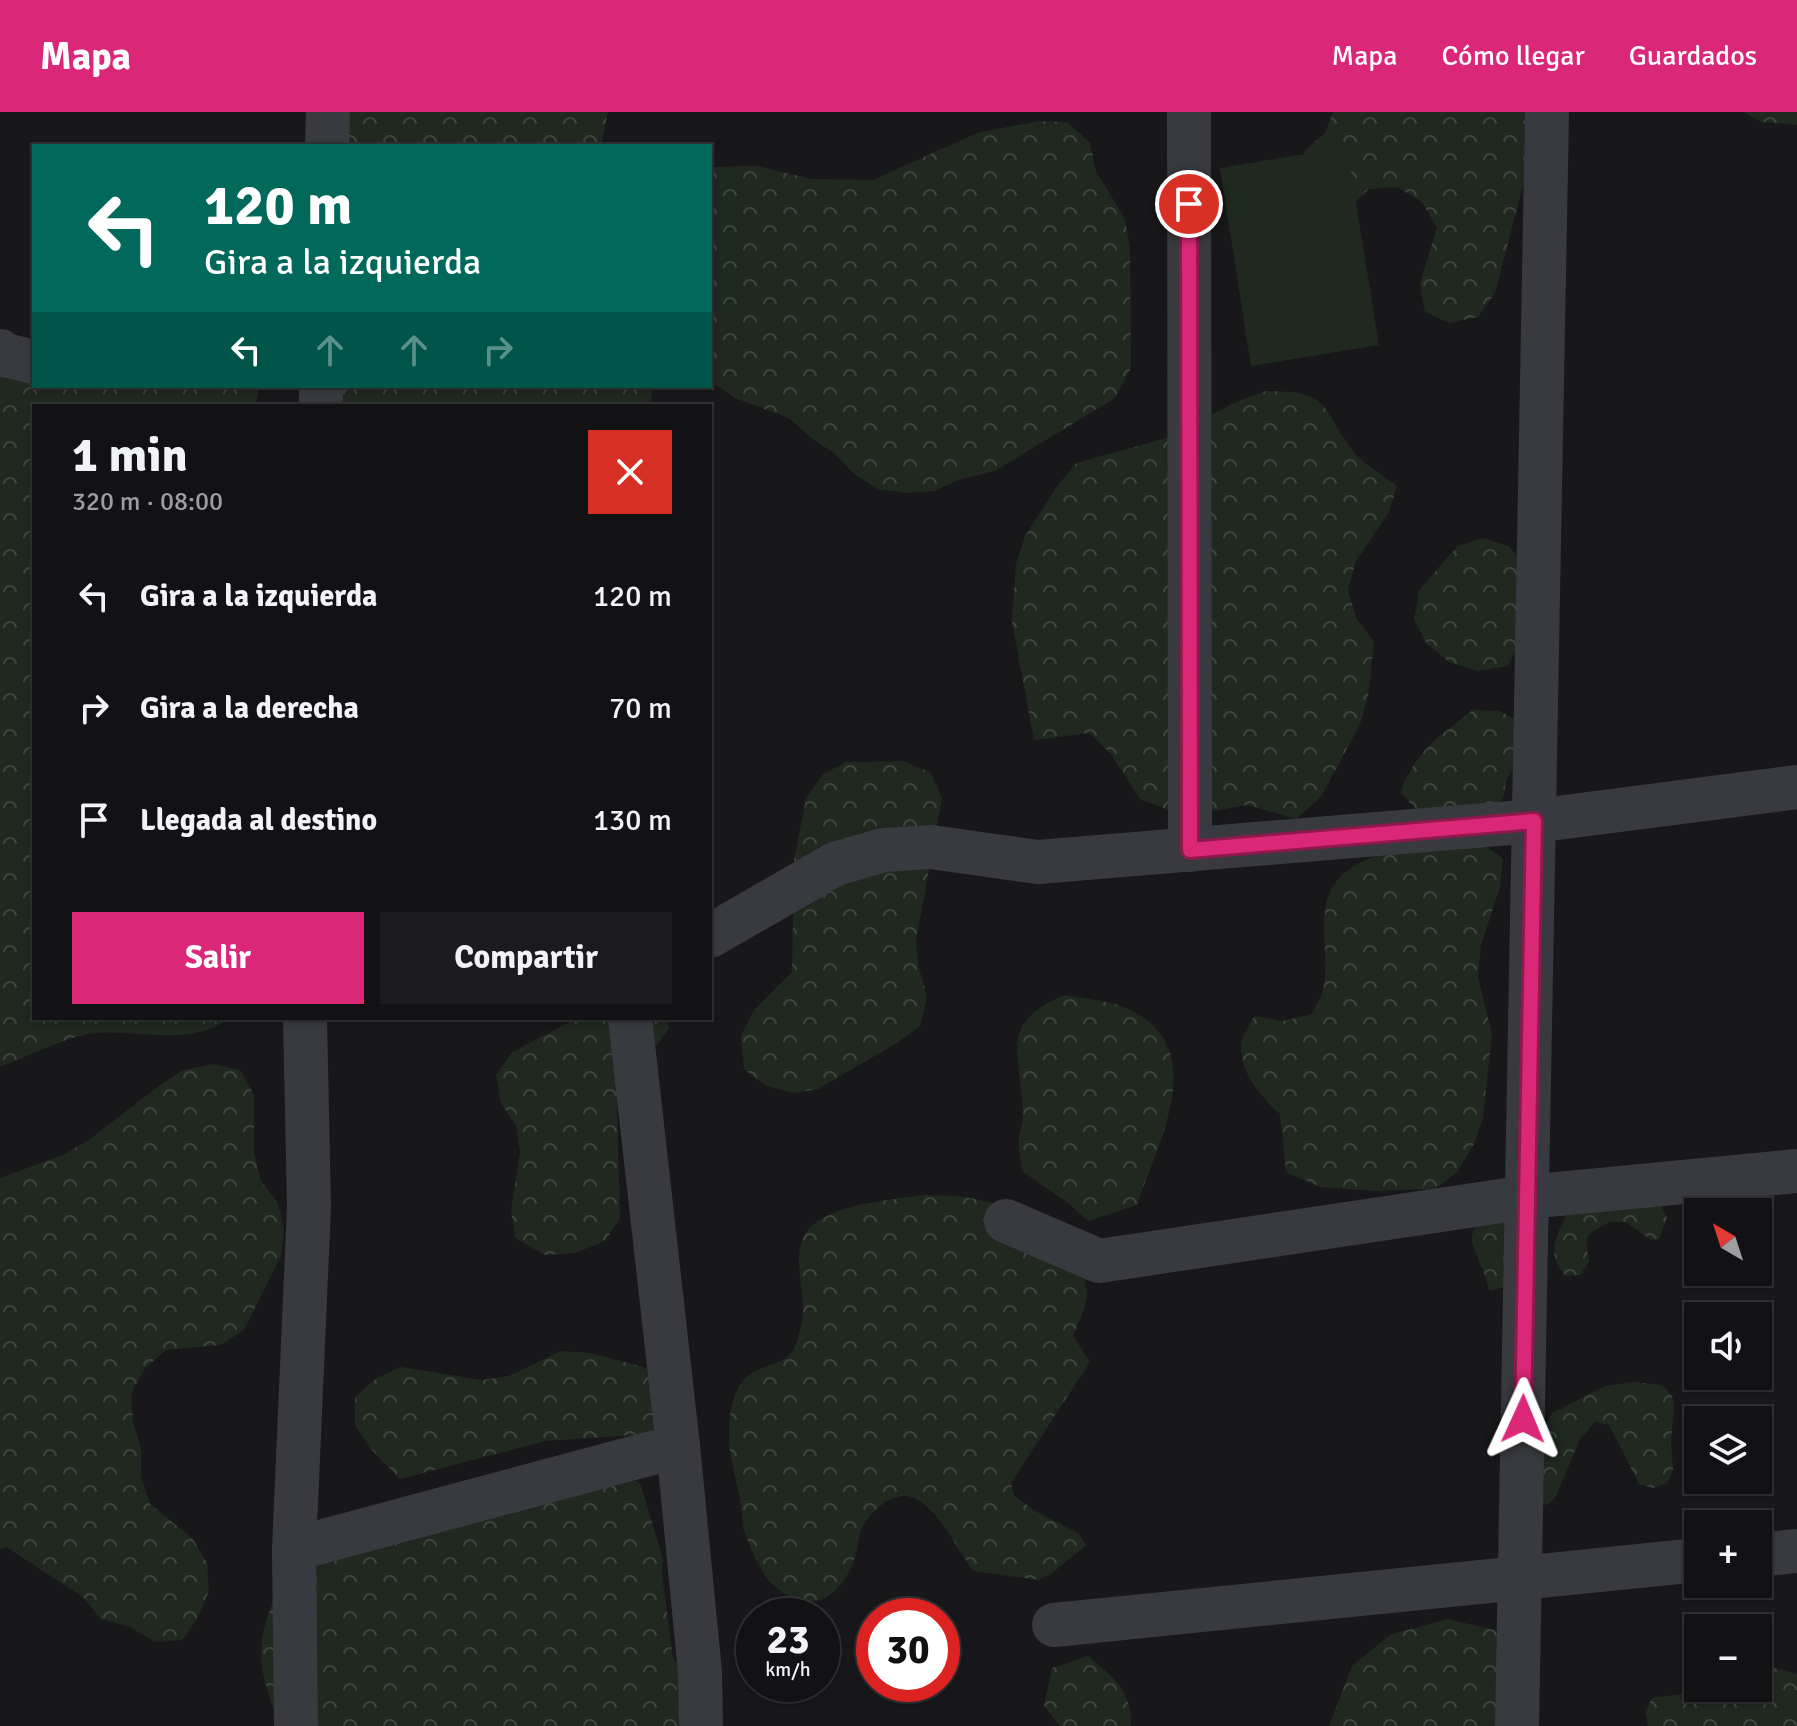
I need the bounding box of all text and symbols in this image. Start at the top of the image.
text: Mapa [40,33,131,80]
text: Mapa [1332,39,1397,73]
text: Cómo llegar [1441,39,1585,73]
text: Guardados [1629,39,1757,73]
pin [1155,170,1223,238]
text: 120 m [204,171,352,240]
icon: left [72,176,176,280]
icon: arrive [1167,182,1211,226]
text: Gira a la izquierda [204,240,481,285]
icon: left [224,328,268,372]
icon: ahead [308,328,352,372]
icon: ahead [392,328,436,372]
icon: right [476,328,520,372]
text: 1 min [72,426,188,485]
button: close [588,430,672,514]
text: 320 m · 08:00 [72,486,223,518]
icon: left [72,574,116,618]
text: Gira a la izquierda [140,578,377,615]
text: 120 m [593,578,672,615]
icon: right [72,686,116,730]
text: Gira a la derecha [140,690,359,727]
text: 70 m [609,690,672,727]
icon: arrive [72,798,116,842]
text: Llegada al destino [140,802,377,839]
text: 130 m [593,802,672,839]
button: Salir [72,912,364,1004]
button: Compartir [380,912,672,1004]
north arrow [1684,1198,1772,1286]
map controls [1684,1198,1772,1702]
button: sound [1684,1302,1772,1390]
position arrow [1481,1377,1565,1461]
button: layers [1684,1406,1772,1494]
button: + [1684,1510,1772,1598]
speed limit sign: 30 [856,1598,960,1702]
button: − [1684,1614,1772,1702]
text: 23 [766,1615,810,1665]
text: km/h [765,1657,811,1682]

